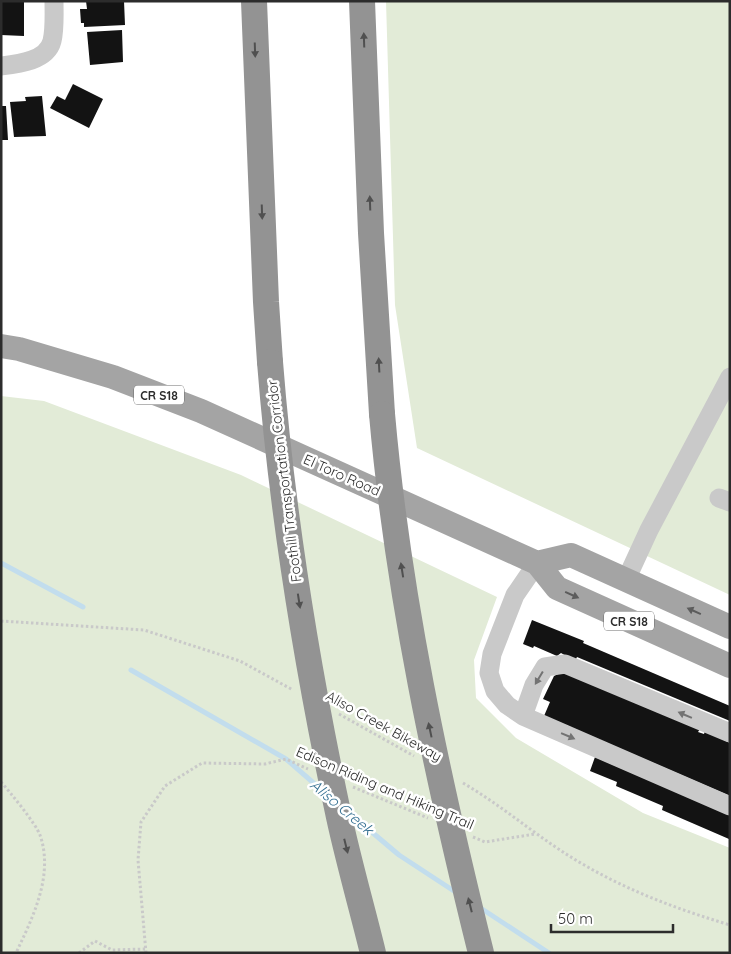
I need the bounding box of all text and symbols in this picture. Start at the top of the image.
one-way arrow [359,32,367,48]
one-way arrow [252,42,260,58]
one-way arrow [366,194,374,210]
one-way arrow [258,205,266,221]
one-way arrow [375,357,383,373]
street label: Foothill Transportation Corridor [263,378,305,583]
road number: CR S18 [134,386,184,404]
street label: El Toro Road [301,450,383,500]
one-way arrow [397,561,405,577]
one-way arrow [565,591,579,599]
one-way arrow [295,593,303,609]
one-way arrow [687,606,701,614]
road number: CR S18 [604,612,654,630]
one-way arrow [534,671,543,684]
street label: Aliso Creek Bikeway [323,687,445,765]
one-way arrow [678,710,692,718]
one-way arrow [426,722,434,737]
one-way arrow [561,732,575,740]
street label: Edison Riding and Hiking Trail [293,742,477,834]
water label: Aliso Creek [306,775,379,840]
one-way arrow [343,839,351,854]
one-way arrow [465,898,473,913]
scale bar [551,902,674,934]
text: 50 m [558,909,593,928]

